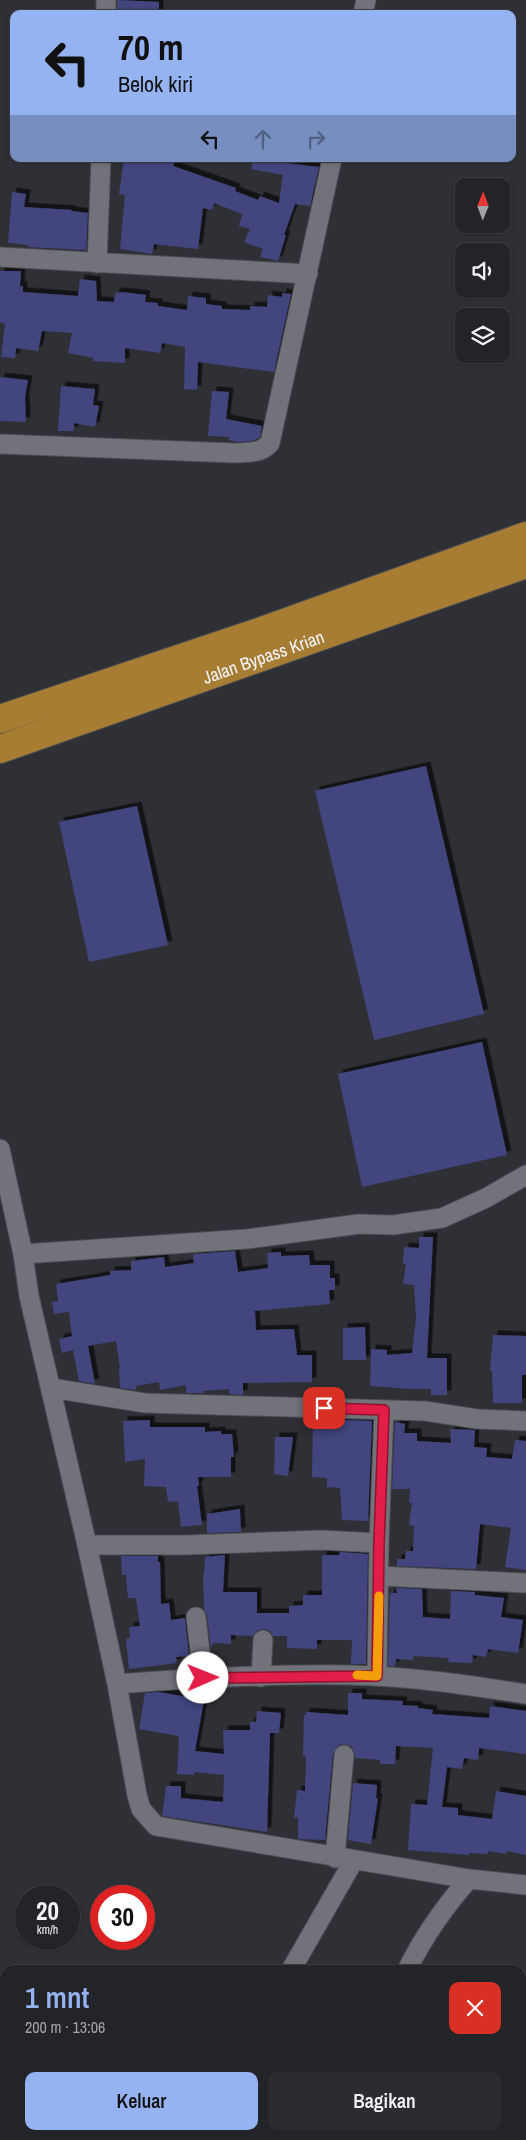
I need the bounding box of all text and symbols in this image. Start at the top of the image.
text: 70 m [118,24,183,71]
icon: left [35,30,100,95]
text: Belok kiri [118,69,193,99]
icon: left [196,125,224,153]
icon: ahead [249,125,277,153]
icon: right [302,125,330,153]
north arrow [455,178,510,232]
map controls [455,178,510,363]
button: sound [455,243,510,298]
button: layers [455,308,510,363]
street label: Jalan Bypass Krian [199,624,327,689]
pin [303,1387,345,1429]
icon: arrive [310,1394,338,1422]
position arrow [176,1651,228,1703]
speed limit sign: 30 [90,1885,155,1950]
text: 20 [36,1894,59,1928]
text: km/h [37,1922,58,1938]
text: 1 mnt [25,1977,89,2017]
button: close [449,1982,501,2034]
text: 200 m · 13:06 [25,2016,105,2038]
button: Keluar [25,2072,258,2130]
button: Bagikan [268,2072,501,2130]

